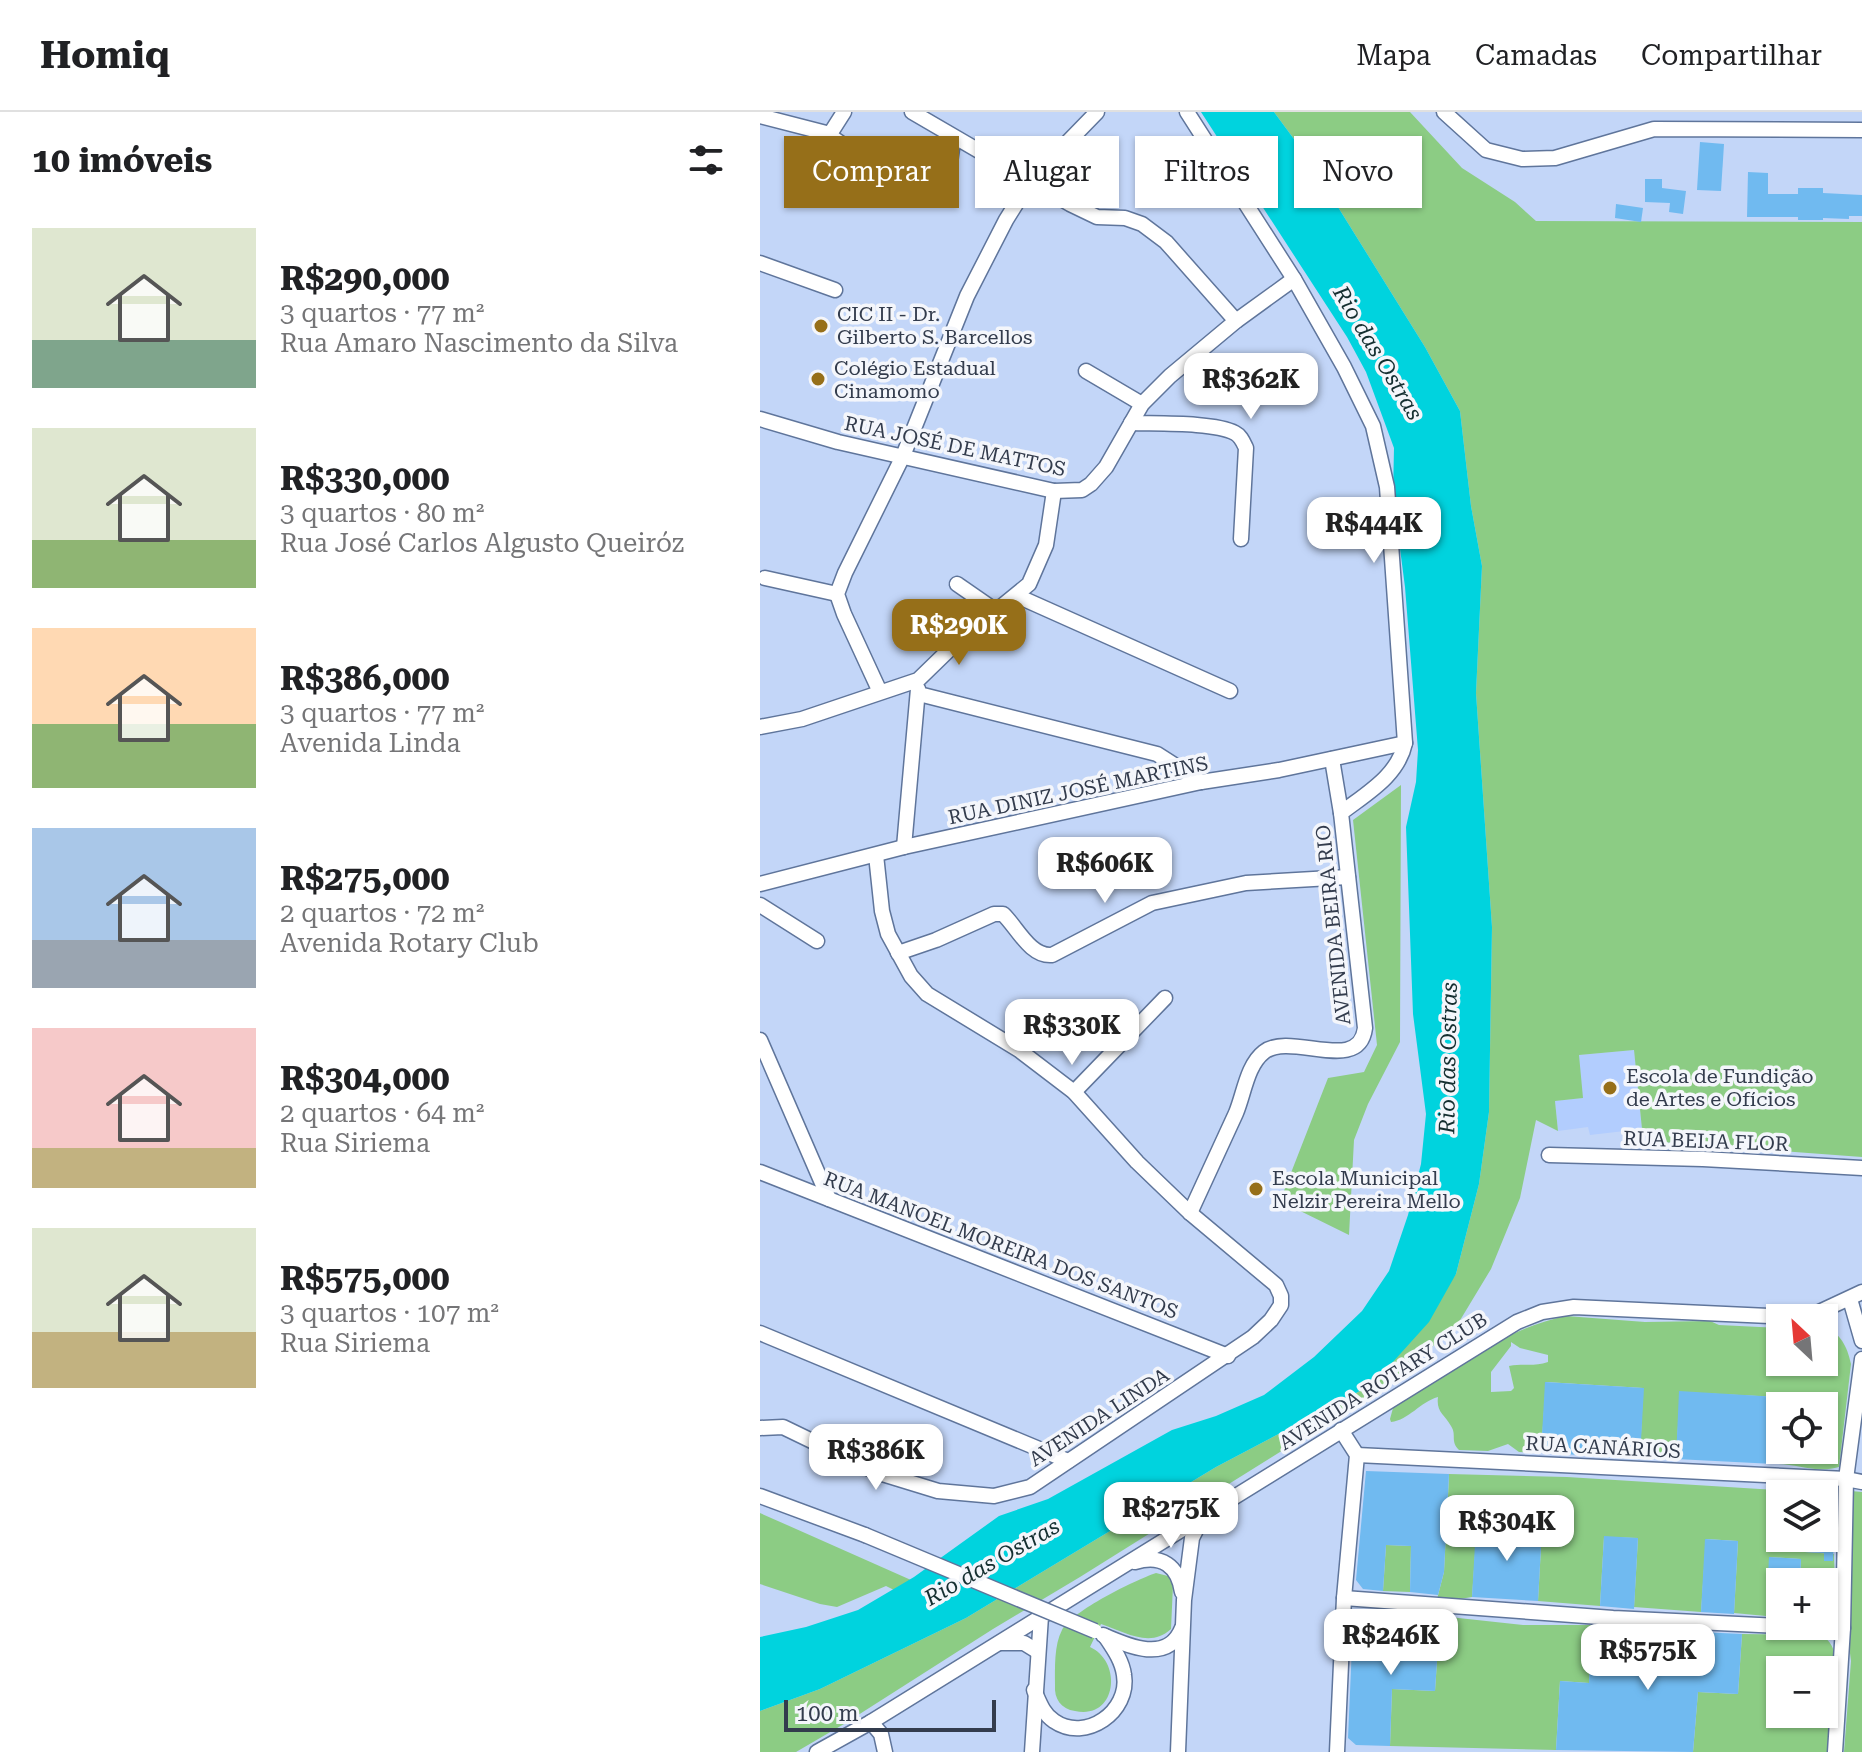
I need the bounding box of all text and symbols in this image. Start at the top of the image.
text: Homiq [40,33,170,77]
text: Mapa [1356,39,1431,72]
text: Camadas [1475,39,1597,72]
text: Compartilhar [1641,39,1822,72]
chip: Comprar [784,136,959,208]
chip: Alugar [975,136,1119,208]
chip: Filtros [1135,136,1278,208]
chip: Novo [1294,136,1422,208]
icon: filters [684,138,728,182]
text: 10 imóveis [32,140,212,180]
text: R$290,000 [280,258,450,298]
icon: home [96,260,192,356]
water label: Rio das Ostras [1328,281,1428,424]
text: 3 quartos · 77 m² [280,298,484,328]
place label: CIC II - Dr. Gilberto S. Barcellos [837,302,1033,349]
marker: CIC II - Dr. Gilberto S. Barcellos [812,317,830,335]
text: Rua Amaro Nascimento da Silva [280,328,678,358]
pin: R$362K [1186,353,1316,421]
place label: Colégio Estadual Cinamomo [834,356,996,403]
text: R$362K [1202,364,1300,394]
marker: Colégio Estadual Cinamomo [809,370,827,388]
street label: RUA JOSÉ DE MATTOS [842,411,1068,481]
text: R$330,000 [280,458,450,498]
icon: home [96,460,192,556]
pin: R$444K [1309,497,1439,565]
text: 3 quartos · 80 m² [280,498,484,528]
text: R$444K [1325,508,1423,538]
text: Rua José Carlos Algusto Queiróz [280,528,684,558]
pin: R$290K [894,599,1024,667]
text: R$290K [910,610,1008,640]
text: R$386,000 [280,658,450,698]
icon: home [96,660,192,756]
text: 3 quartos · 77 m² [280,698,484,728]
text: Avenida Linda [280,728,461,758]
street label: RUA DINIZ JOSÉ MARTINS [946,751,1210,829]
street label: AVENIDA BEIRA RIO [1311,824,1355,1026]
pin: R$606K [1040,837,1170,905]
text: R$606K [1056,848,1154,878]
text: R$275,000 [280,858,450,898]
icon: home [96,860,192,956]
text: 2 quartos · 72 m² [280,898,484,928]
text: Avenida Rotary Club [280,928,539,958]
water label: Rio das Ostras [1434,982,1462,1135]
pin: R$330K [1007,999,1137,1067]
text: R$330K [1023,1010,1121,1040]
text: R$304,000 [280,1058,450,1098]
icon: home [96,1060,192,1156]
place label: Escola de Fundição de Artes e Ofícios [1626,1064,1814,1111]
marker: Escola de Fundição de Artes e Ofícios [1601,1079,1619,1097]
text: 2 quartos · 64 m² [280,1098,484,1128]
street label: RUA BEIJA FLOR [1623,1126,1789,1156]
text: Rua Siriema [280,1128,430,1158]
street label: RUA MANOEL MOREIRA DOS SANTOS [820,1166,1182,1324]
place label: Escola Municipal Nelzir Pereira Mello [1272,1166,1461,1213]
marker: Escola Municipal Nelzir Pereira Mello [1247,1180,1265,1198]
text: R$575,000 [280,1258,450,1298]
icon: home [96,1260,192,1356]
text: 3 quartos · 107 m² [280,1298,499,1328]
north arrow [1766,1304,1838,1376]
map controls [1766,1304,1838,1728]
street label: AVENIDA ROTARY CLUB [1274,1307,1492,1455]
text: Rua Siriema [280,1328,430,1358]
street label: AVENIDA LINDA [1024,1363,1174,1471]
button: locate [1766,1392,1838,1464]
pin: R$386K [811,1424,941,1492]
street label: RUA CANÁRIOS [1525,1431,1681,1463]
text: R$386K [827,1435,925,1465]
button: layers [1766,1480,1838,1552]
pin: R$275K [1106,1482,1236,1550]
text: R$275K [1122,1493,1220,1523]
pin: R$304K [1442,1495,1572,1563]
text: R$304K [1458,1506,1556,1536]
water label: Rio das Ostras [919,1513,1064,1611]
button: + [1766,1568,1838,1640]
pin: R$246K [1326,1609,1456,1677]
text: R$246K [1342,1620,1440,1650]
pin: R$575K [1583,1624,1713,1692]
text: R$575K [1599,1635,1697,1665]
button: − [1766,1656,1838,1728]
scale bar [784,1696,996,1732]
text: 100 m [796,1701,859,1726]

